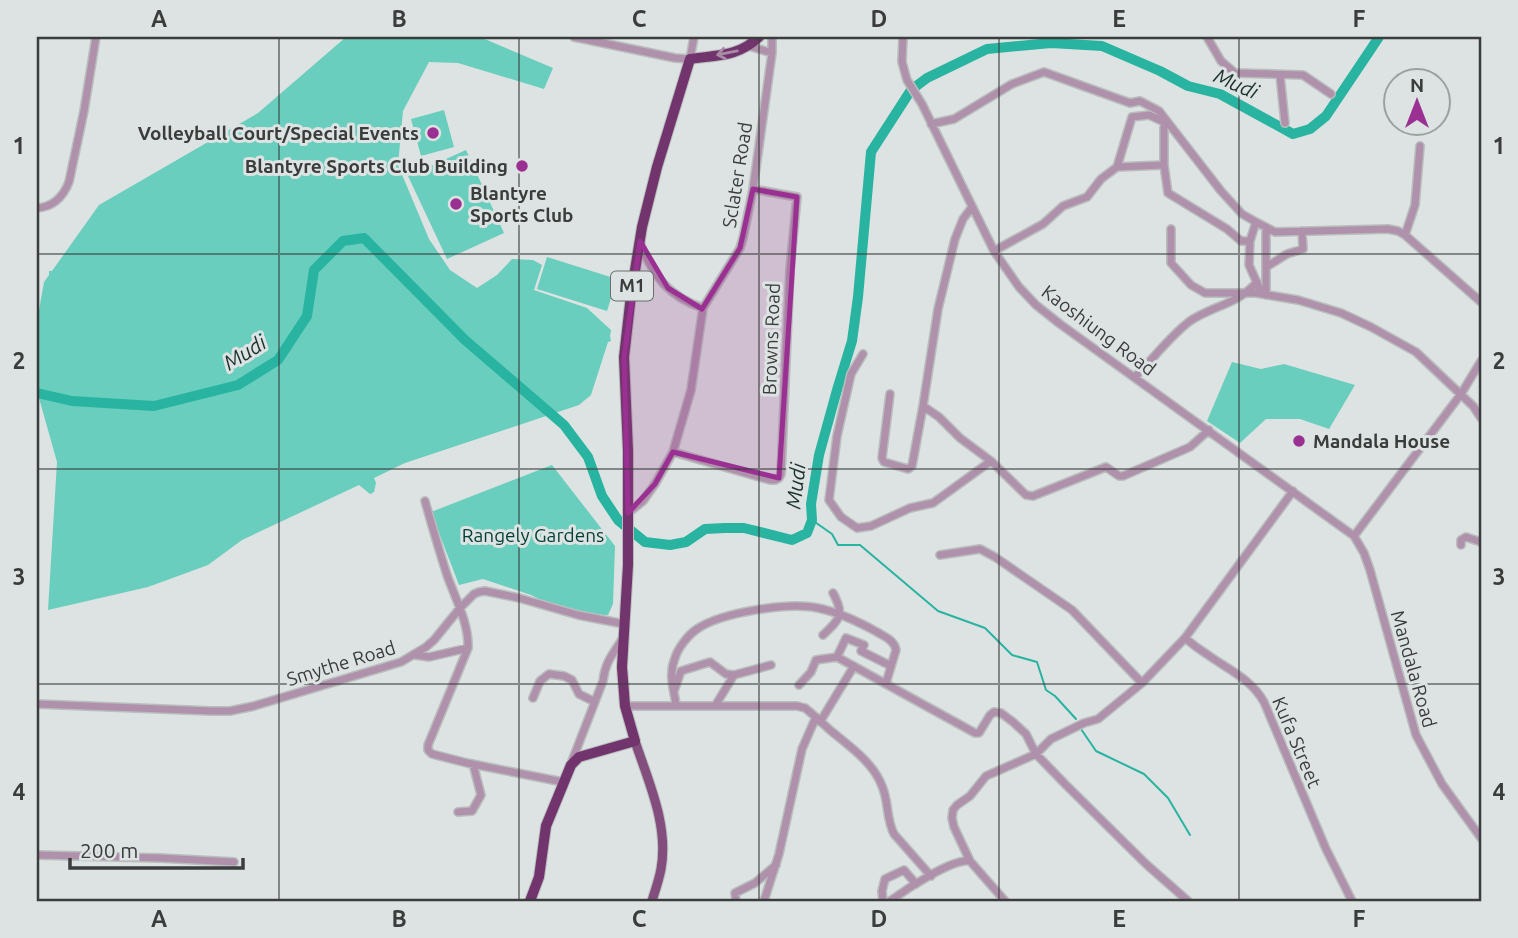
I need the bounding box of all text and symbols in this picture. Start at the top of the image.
text: A [151,6,167,31]
text: B [391,6,407,31]
text: C [632,6,647,31]
text: D [871,6,887,31]
text: E [1112,6,1126,31]
text: F [1353,6,1366,31]
one-way arrow [716,47,739,61]
water label: Mudi [1211,63,1263,104]
north arrow [1382,66,1452,136]
text: N [1410,74,1424,96]
street label: Sclater Road [718,121,756,229]
place label: Volleyball Court/Special Events [138,122,419,144]
marker: Volleyball Court/Special Events [425,125,441,141]
text: 1 [13,133,25,158]
text: 1 [1493,133,1505,158]
place label: Blantyre Sports Club Building [245,155,508,177]
marker: Blantyre Sports Club Building [514,158,530,174]
place label: Blantyre Sports Club [470,182,573,226]
marker: Blantyre Sports Club [448,196,464,212]
road number: M1 [611,272,653,300]
street label: Kaoshiung Road [1038,280,1160,380]
street label: Browns Road [758,282,784,396]
water label: Mudi [219,329,271,375]
text: 2 [13,348,25,373]
text: 2 [1493,348,1505,373]
place label: Mandala House [1313,430,1450,452]
marker: Mandala House [1291,433,1307,449]
water label: Mudi [780,461,810,510]
park label: Rangely Gardens [462,524,604,546]
text: 3 [13,564,25,589]
text: 3 [1493,564,1505,589]
street label: Mandala Road [1387,608,1441,730]
street label: Smythe Road [284,636,398,690]
street label: Kufa Street [1268,693,1326,791]
text: 4 [13,779,26,804]
text: 4 [1493,779,1506,804]
scale bar [70,826,243,870]
text: 200 m [80,838,138,862]
text: A [151,906,167,931]
text: B [391,906,407,931]
text: C [632,906,647,931]
text: D [871,906,887,931]
text: E [1112,906,1126,931]
text: F [1353,906,1366,931]

